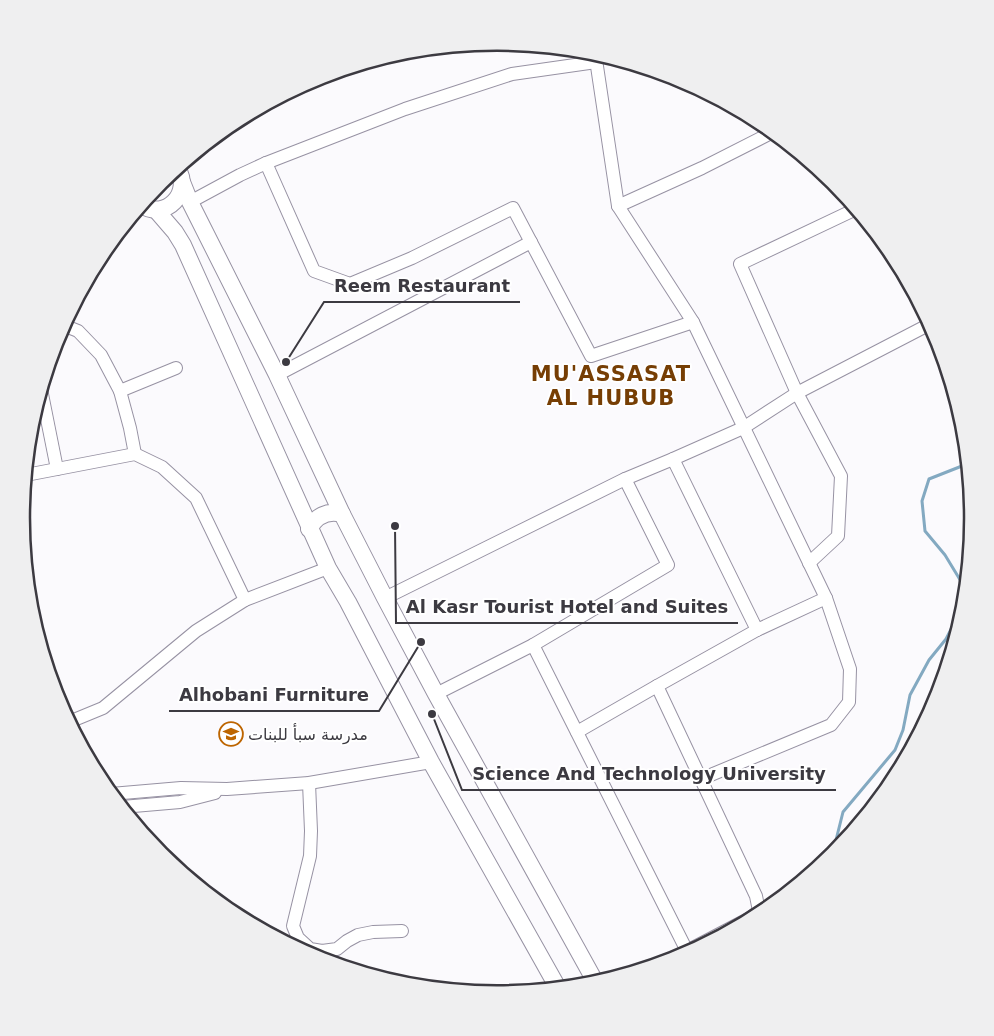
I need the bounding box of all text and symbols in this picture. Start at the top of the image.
callout: Reem Restaurant [324,269,520,302]
text: Reem Restaurant [334,275,510,296]
district label: MU'ASSASAT AL HUBUB [531,362,691,410]
callout: Al Kasr Tourist Hotel and Suites [396,590,738,623]
text: Al Kasr Tourist Hotel and Suites [406,596,728,617]
callout: Alhobani Furniture [169,678,379,711]
text: Alhobani Furniture [179,684,369,705]
school or university icon: مدرسة سبأ للبنات [218,721,244,747]
place label: مدرسة سبأ للبنات [248,723,368,745]
callout: Science And Technology University [462,757,836,790]
text: Science And Technology University [472,763,826,784]

